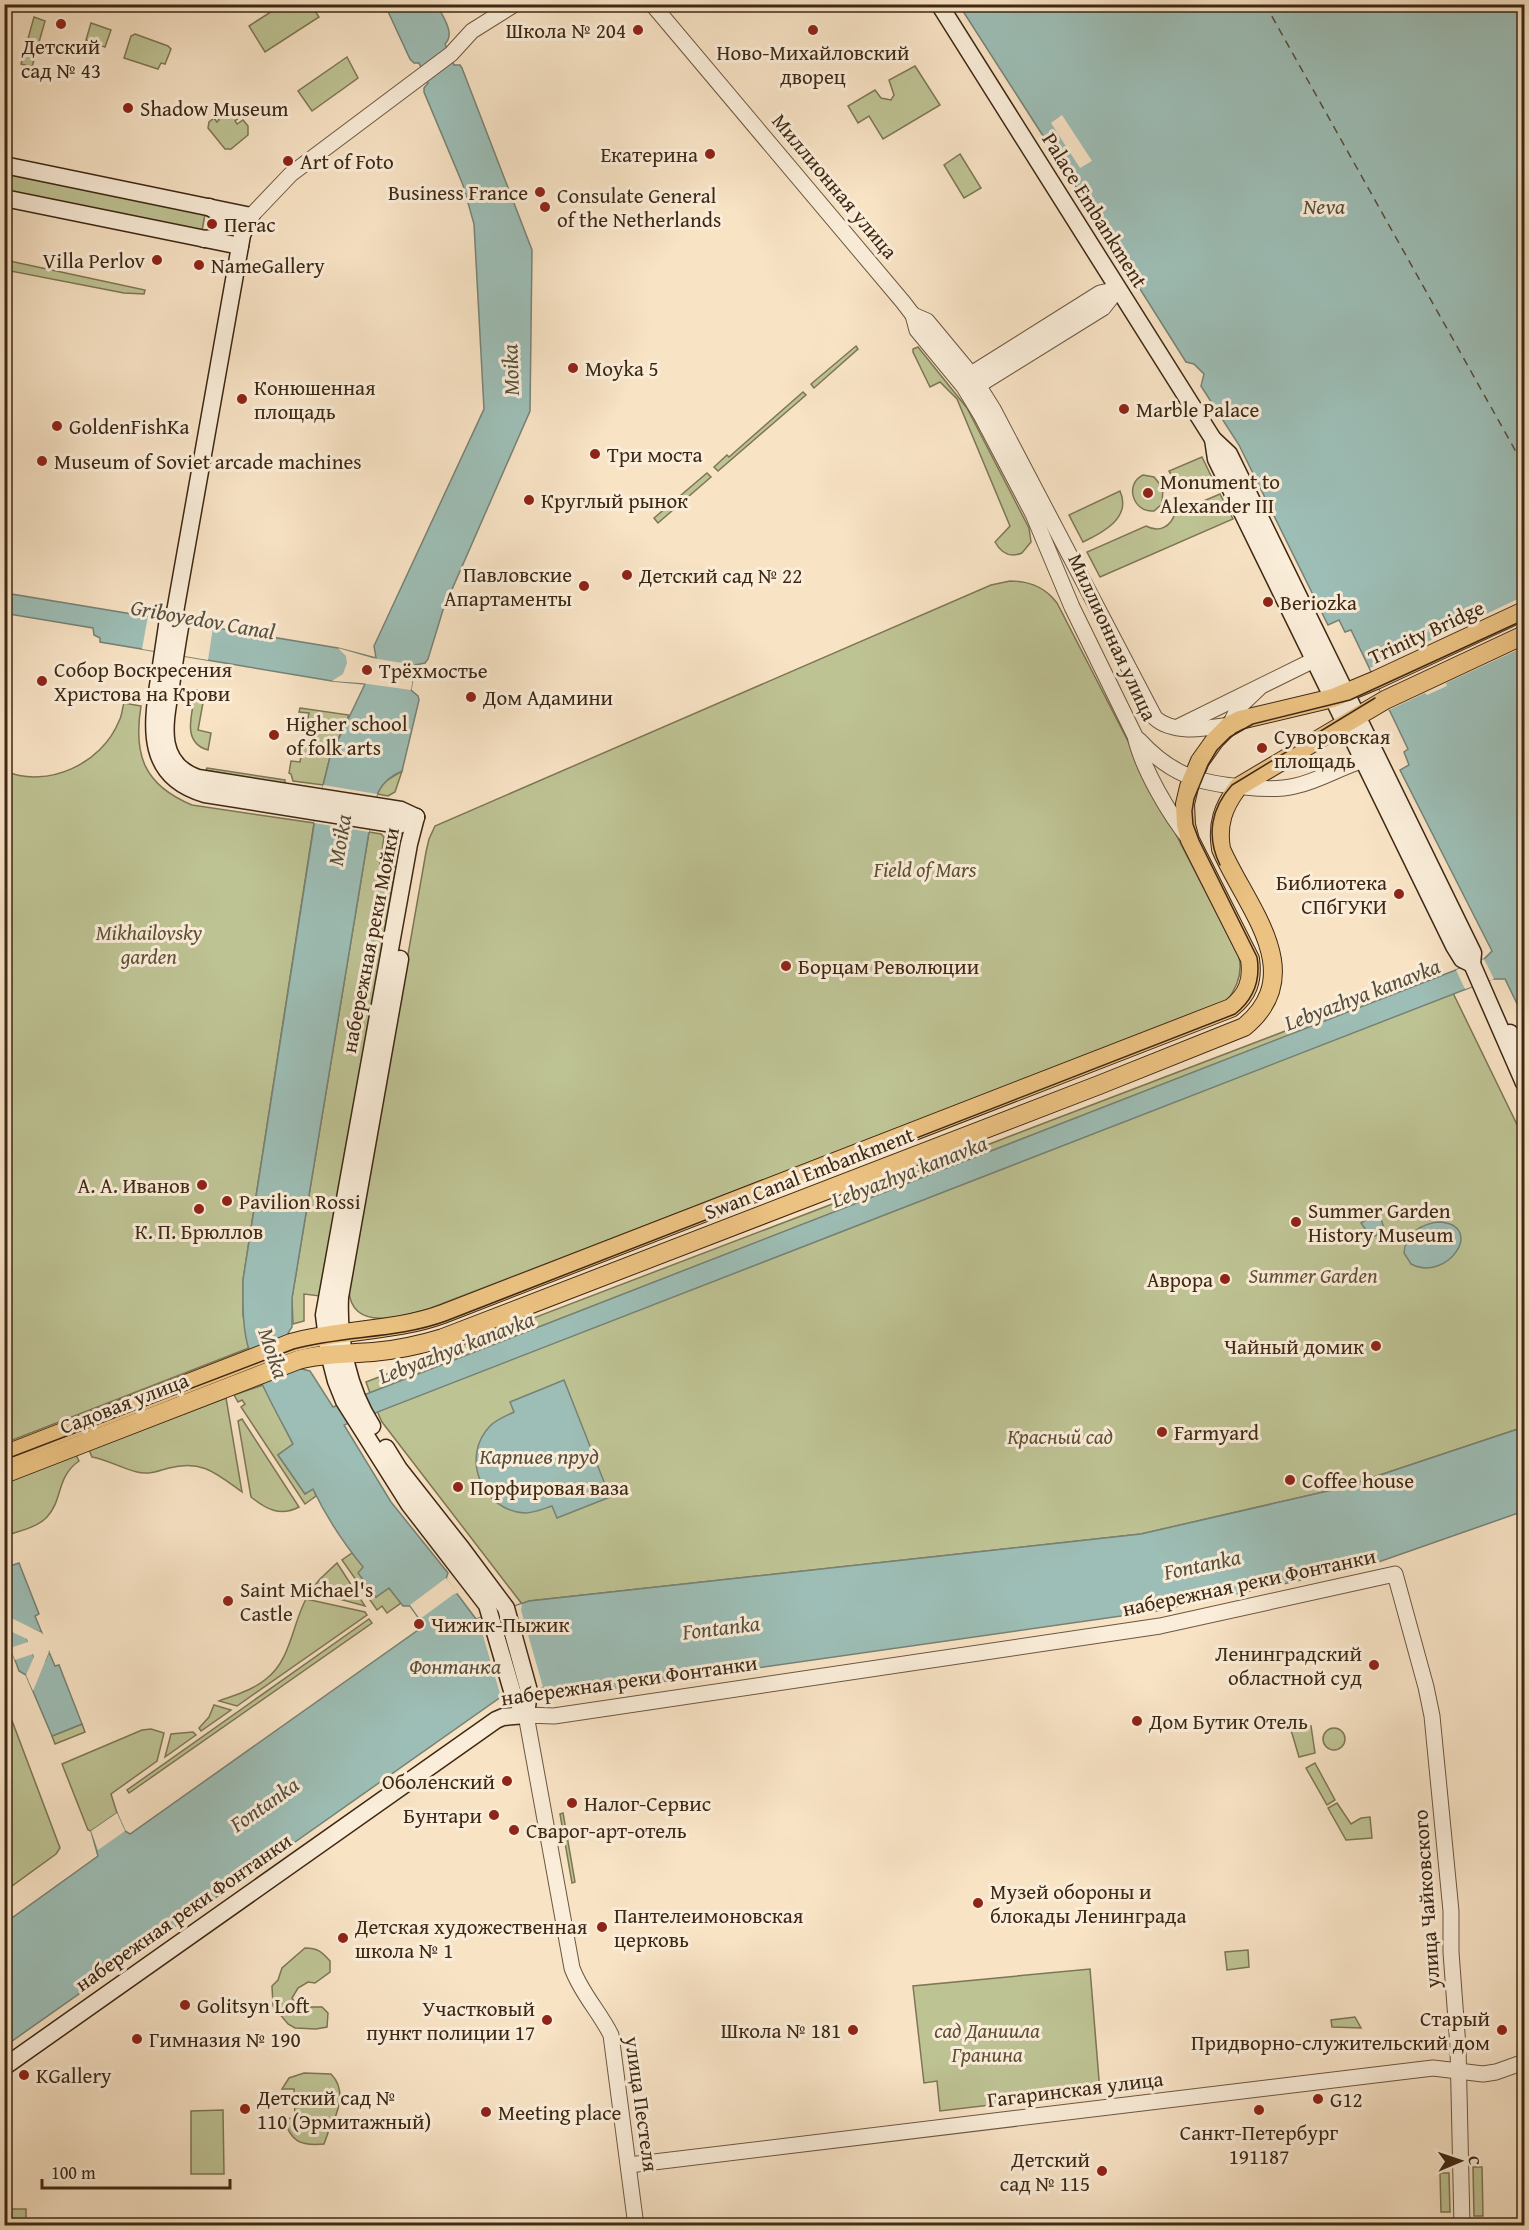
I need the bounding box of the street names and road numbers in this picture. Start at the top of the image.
street label: Миллионная улица [765,106,905,266]
street label: Palace Embankment [1035,126,1156,294]
street label: Миллионная улица [1061,548,1165,726]
street label: Trinity Bridge [1363,592,1489,672]
street label: набережная реки Мойки [333,825,407,1055]
street label: Swan Canal Embankment [700,1119,919,1227]
street label: Садовая улица [55,1364,193,1442]
street label: набережная реки Фонтанки [1119,1540,1379,1624]
street label: набережная реки Фонтанки [499,1647,759,1713]
street label: улица Чайковского [1404,1809,1448,1990]
street label: набережная реки Фонтанки [68,1825,298,1999]
street label: улица Пестеля [617,2033,667,2174]
street label: Гагаринская улица [985,2063,1165,2115]

